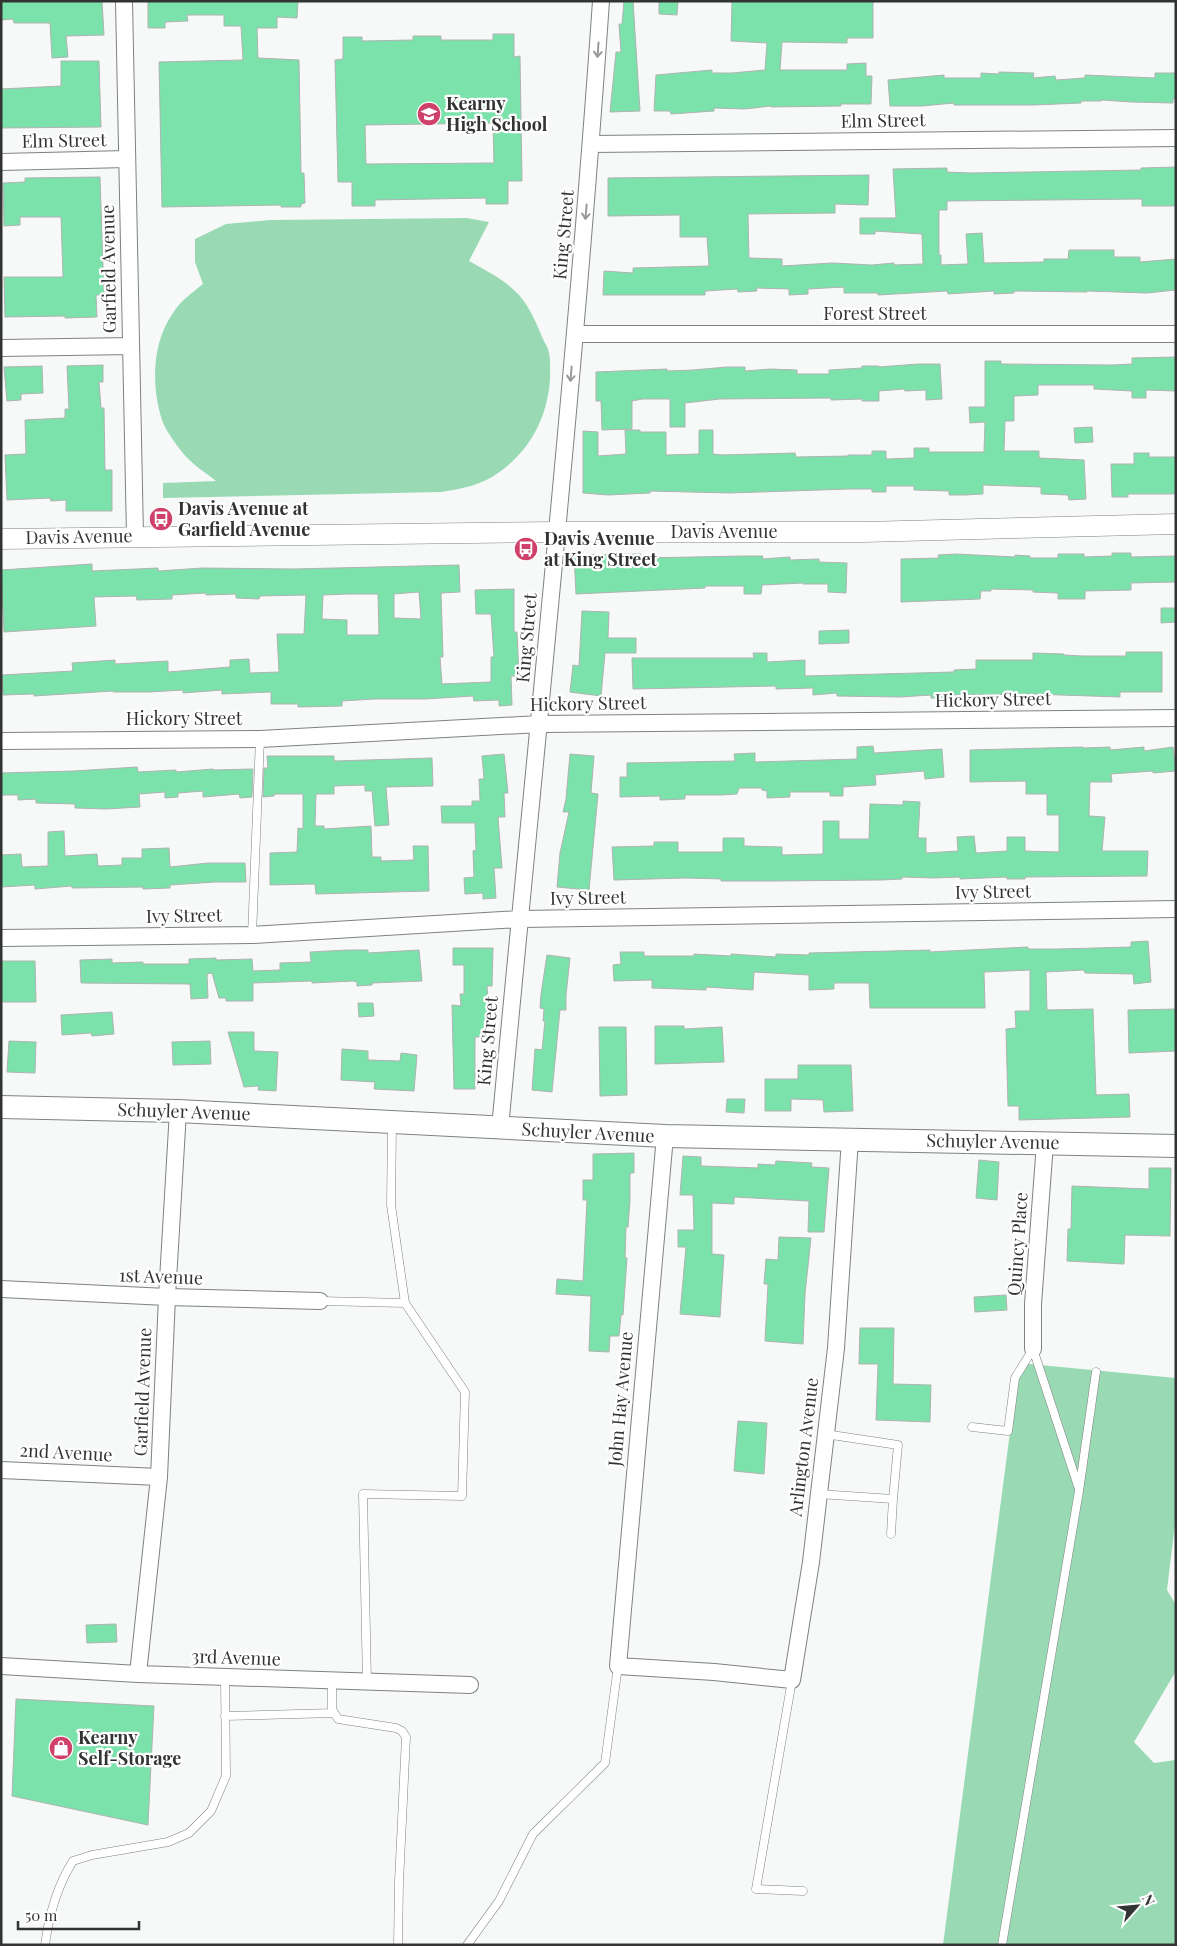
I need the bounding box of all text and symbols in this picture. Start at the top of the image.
one-way arrow [593,42,602,58]
place label: Kearny High School [446,91,548,136]
school or university icon: Kearny High School [416,101,442,127]
street label: Elm Street [840,107,926,133]
street label: Elm Street [21,127,107,153]
street label: King Street [547,188,579,281]
one-way arrow [581,204,590,220]
street label: Garfield Avenue [95,205,121,333]
street label: Forest Street [823,301,927,325]
one-way arrow [566,366,576,382]
place label: Davis Avenue at Garfield Avenue [178,496,310,541]
bus stop icon: Davis Avenue at Garfield Avenue [148,506,174,532]
street label: Davis Avenue [670,519,778,543]
street label: Davis Avenue [25,523,133,549]
place label: Davis Avenue at King Street [544,526,657,571]
bus stop icon: Davis Avenue at King Street [513,536,539,562]
street label: King Street [510,591,542,684]
street label: Hickory Street [935,686,1052,712]
street label: Hickory Street [530,690,647,716]
street label: Hickory Street [126,706,243,730]
street label: Ivy Street [955,878,1032,904]
street label: Ivy Street [550,884,627,910]
street label: Ivy Street [146,902,223,928]
street label: King Street [471,994,503,1087]
street label: Schuyler Avenue [117,1097,251,1125]
street label: Schuyler Avenue [521,1117,655,1147]
street label: Schuyler Avenue [926,1128,1060,1154]
street label: Quincy Place [1001,1191,1033,1297]
street label: 1st Avenue [119,1263,203,1289]
street label: Garfield Avenue [128,1327,156,1457]
street label: John Hay Avenue [602,1330,638,1468]
street label: Arlington Avenue [782,1376,823,1519]
street label: 2nd Avenue [19,1438,113,1466]
street label: 3rd Avenue [191,1643,281,1671]
place label: Kearny Self-Storage [78,1725,181,1770]
shop icon: Kearny Self-Storage [48,1735,74,1761]
north arrow [1112,1881,1162,1931]
text: N [1138,1891,1160,1909]
scale bar [18,1898,139,1930]
text: 50 m [25,1905,58,1925]

